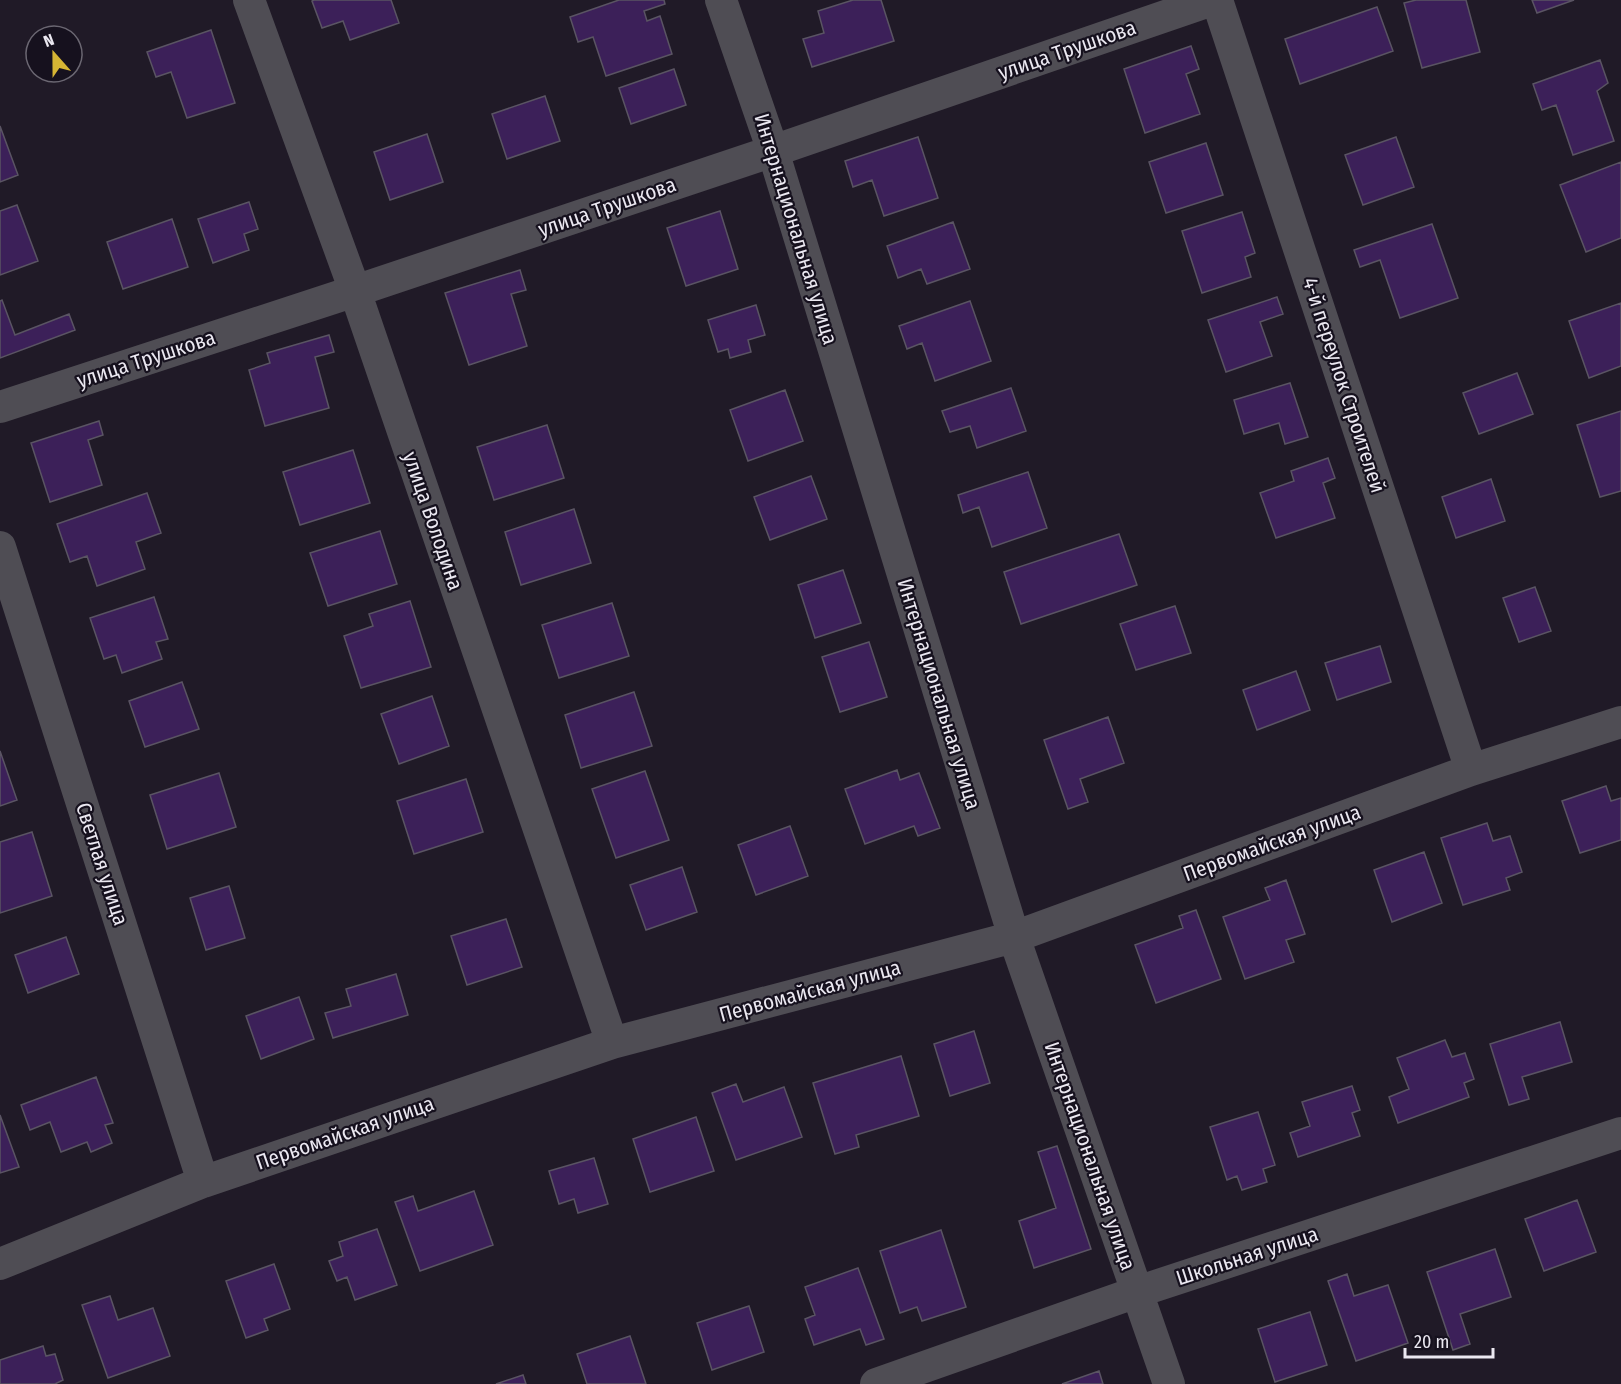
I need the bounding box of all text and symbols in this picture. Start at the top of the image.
street label: улица Трушкова [995,14,1139,86]
north arrow [24,24,84,84]
text: N [41,30,57,51]
street label: Интернациональная улица [749,111,843,347]
street label: улица Трушкова [535,171,679,243]
street label: 4-й переулок Строителей [1297,274,1391,496]
street label: улица Трушкова [73,324,219,394]
street label: улица Володина [397,448,469,594]
street label: Интернациональная улица [892,576,986,812]
street label: Светлая улица [70,799,134,929]
street label: Первомайская улица [1180,799,1364,887]
street label: Первомайская улица [716,954,904,1028]
street label: Интернациональная улица [1039,1038,1141,1274]
street label: Первомайская улица [252,1090,438,1176]
street label: Школьная улица [1173,1221,1321,1291]
scale bar [1405,1321,1494,1359]
text: 20 m [1414,1331,1449,1353]

